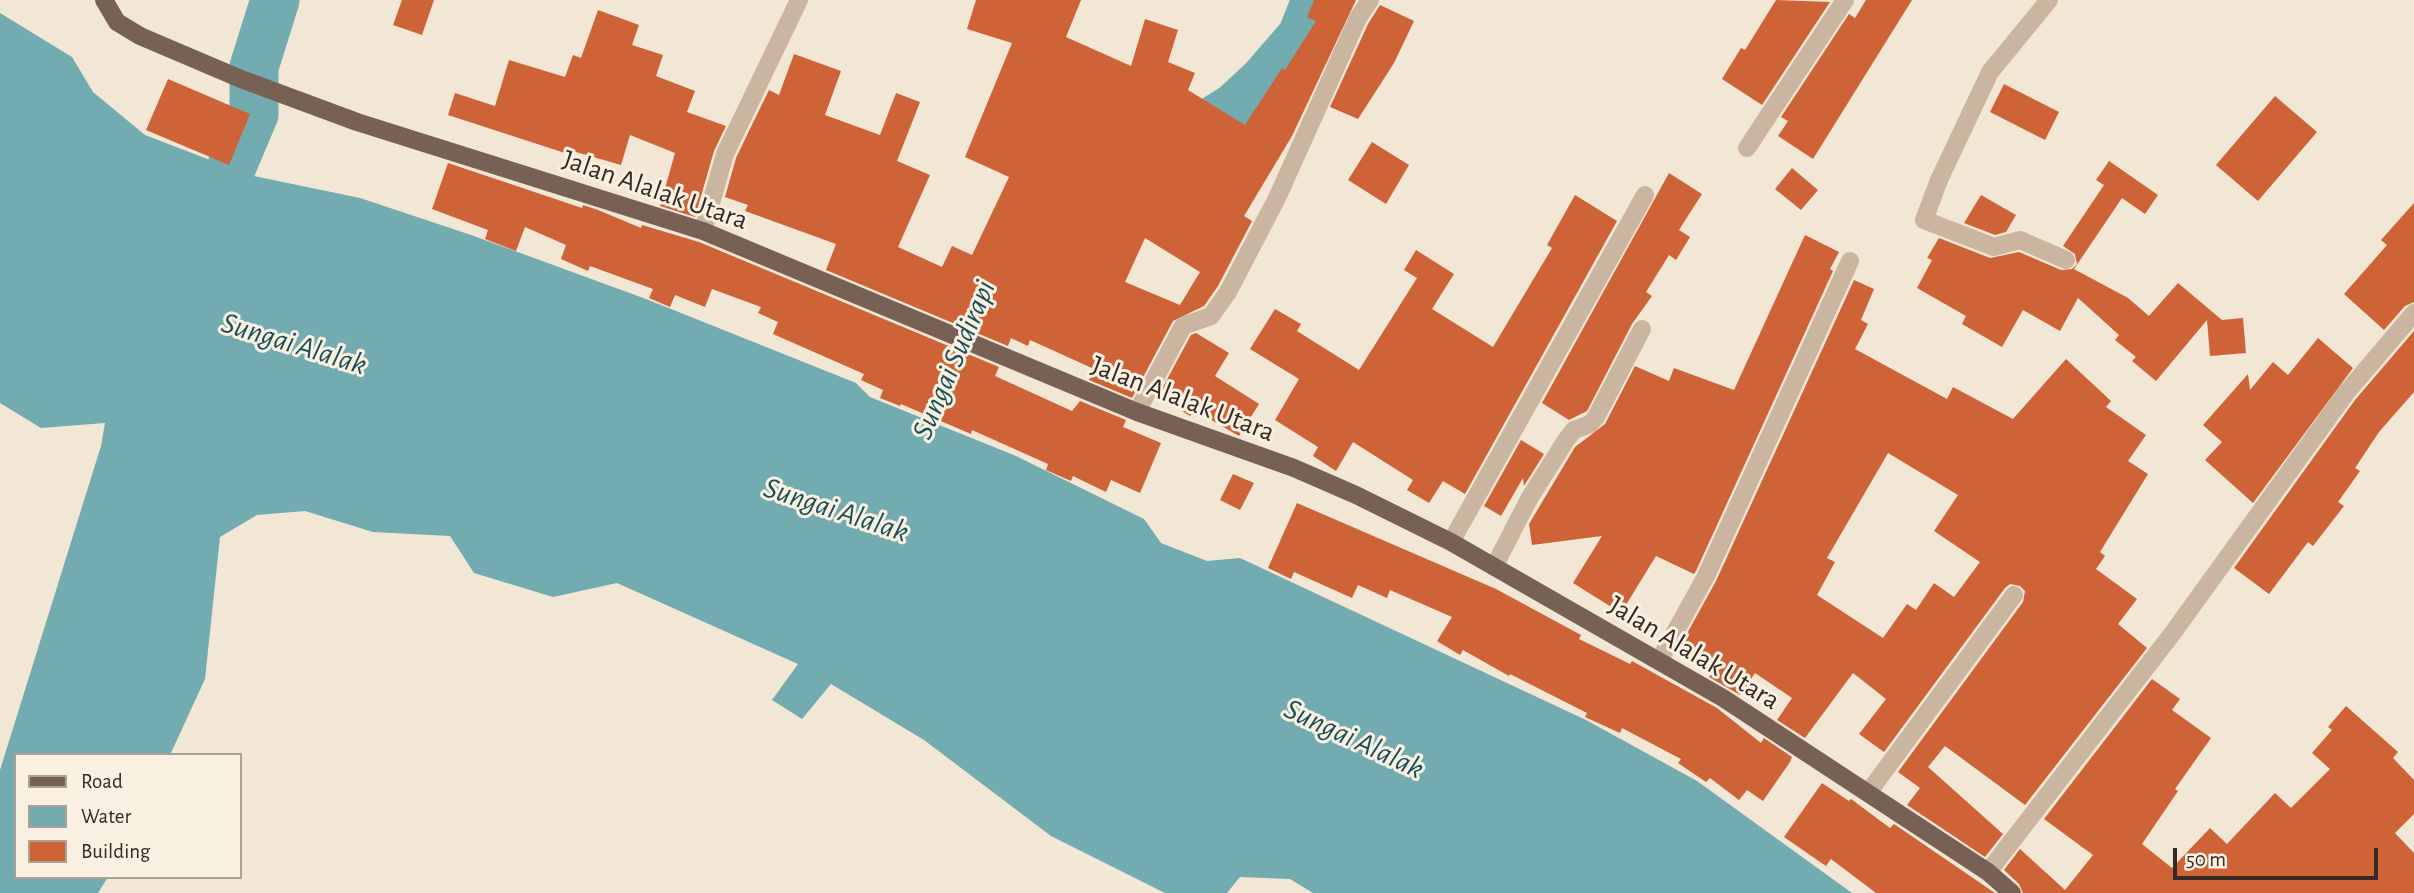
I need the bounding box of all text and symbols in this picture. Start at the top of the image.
street label: Jalan Alalak Utara [558,143,752,237]
water label: Sungai Sudirapi [904,275,1004,445]
water label: Sungai Alalak [217,305,371,383]
street label: Jalan Alalak Utara [1087,349,1279,449]
water label: Sungai Alalak [759,470,913,550]
street label: Jalan Alalak Utara [1602,589,1786,717]
water label: Sungai Alalak [1278,691,1430,787]
legend [14,753,242,879]
text: Road [81,771,123,792]
text: Water [81,806,131,827]
scale bar [2176,834,2381,878]
text: Building [81,841,150,862]
text: 50 m [2186,849,2226,870]

